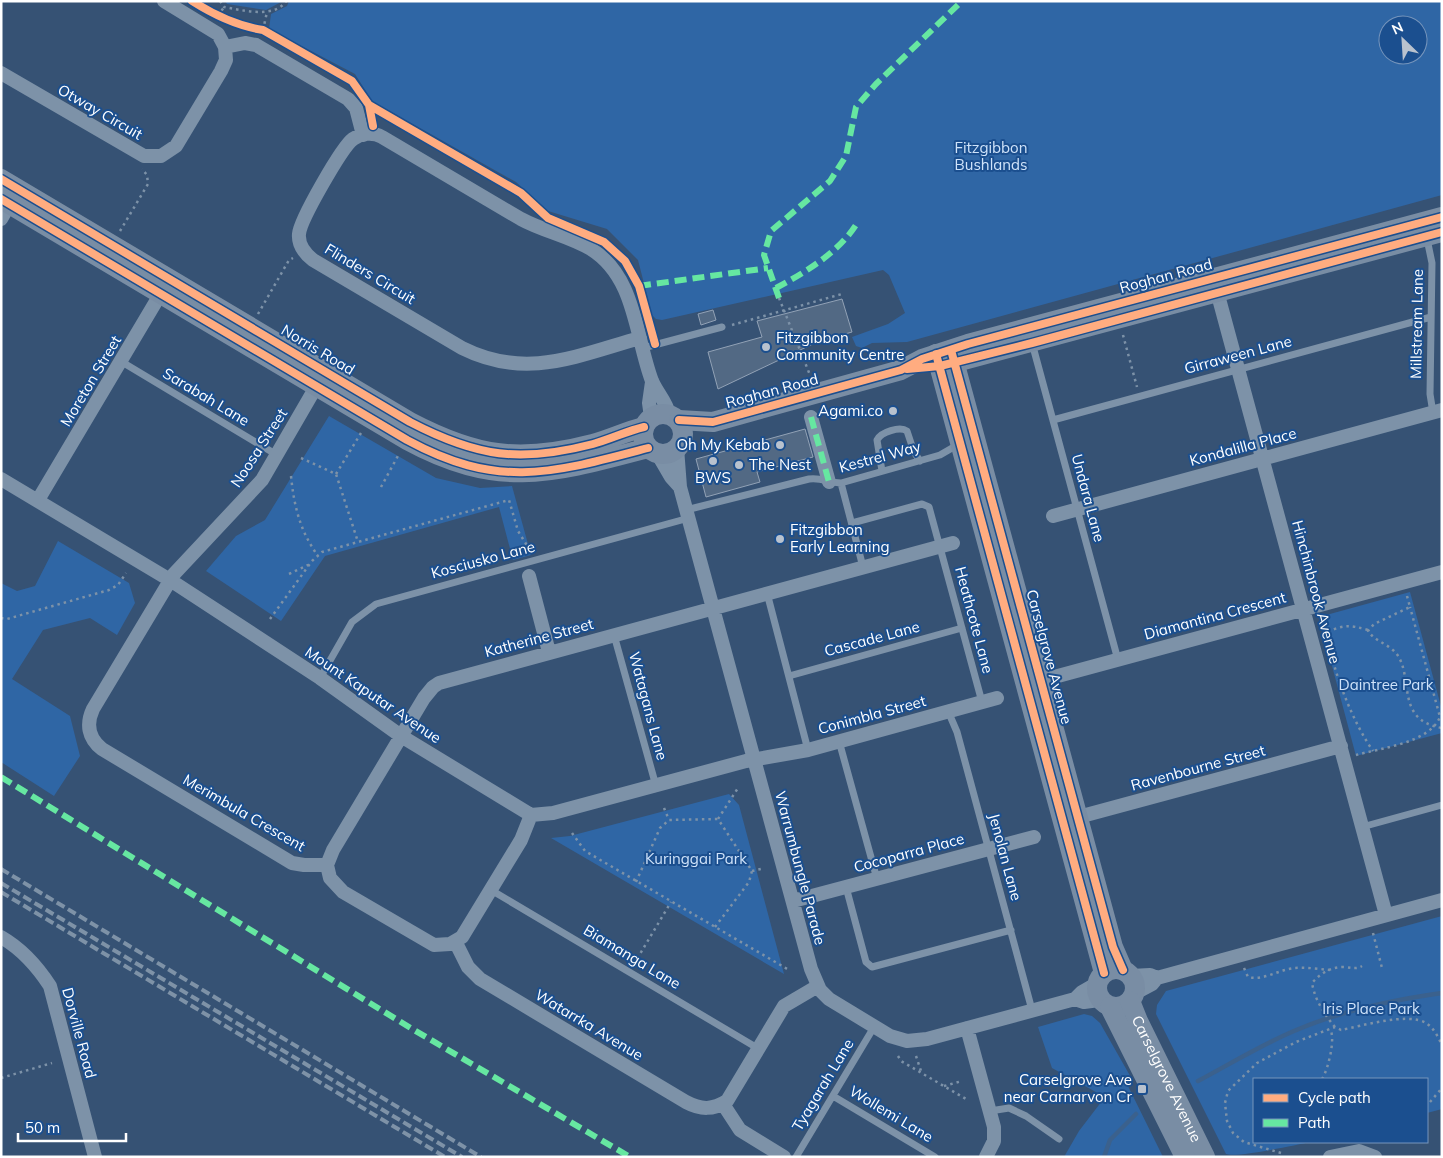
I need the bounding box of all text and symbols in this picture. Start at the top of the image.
north arrow [1378,15,1428,65]
text: N [1389,18,1406,39]
street label: Otway Circuit [54,80,146,143]
park label: Fitzgibbon Bushlands [955,138,1027,174]
street label: Flinders Circuit [322,239,419,308]
street label: Roghan Road [1117,254,1214,297]
street label: Millstream Lane [1406,269,1427,379]
street label: Norris Road [278,320,358,379]
place label: Fitzgibbon Community Centre [776,328,904,364]
street label: Girraween Lane [1182,331,1294,378]
street label: Moreton Street [56,332,125,430]
marker: Fitzgibbon Community Centre [760,341,772,353]
street label: Sarabah Lane [160,363,253,430]
street label: Roghan Road [723,369,820,412]
place label: Agami.co [818,401,883,420]
street label: Noosa Street [226,405,291,491]
marker: Agami.co [887,405,899,417]
street label: Kondalilla Place [1187,423,1298,470]
place label: Oh My Kebab [676,435,770,454]
street label: Kestrel Way [837,436,923,477]
marker: Oh My Kebab [774,439,786,451]
street label: Undara Lane [1068,452,1109,544]
marker: BWS [707,455,719,467]
place label: The Nest [749,455,811,474]
marker: The Nest [733,459,745,471]
place label: BWS [695,468,731,487]
street label: Hinchinbrook Avenue [1288,518,1345,666]
place label: Fitzgibbon Early Learning [790,520,890,556]
marker: Fitzgibbon Early Learning [774,533,786,545]
street label: Kosciusko Lane [429,537,537,582]
street label: Heathcote Lane [951,564,998,675]
street label: Carselgrove Avenue [1022,587,1077,726]
street label: Diamantina Crescent [1142,587,1288,644]
street label: Katherine Street [482,614,595,661]
street label: Cascade Lane [822,617,922,660]
street label: Mount Kaputar Avenue [302,642,445,747]
street label: Watagans Lane [625,650,672,762]
park label: Daintree Park [1339,675,1434,694]
street label: Conimbla Street [816,691,928,738]
street label: Ravenbourne Street [1129,740,1267,795]
street label: Merimbula Crescent [180,770,309,855]
street label: Warrumbungle Parade [771,789,830,947]
street label: Jenolan Lane [985,811,1026,903]
street label: Cocoparra Place [852,829,966,876]
park label: Kuringgai Park [645,849,747,868]
street label: Biamanga Lane [580,920,684,993]
street label: Dorville Road [58,985,101,1080]
street label: Watarrka Avenue [532,985,647,1064]
park label: Iris Place Park [1322,999,1420,1018]
street label: Carselgrove Avenue [1128,1012,1206,1145]
street label: Tyagarah Lane [788,1035,858,1134]
place label: Carselgrove Ave near Carnarvon Cr [1004,1070,1133,1106]
legend [1253,1078,1428,1143]
street label: Wollemi Lane [846,1081,937,1146]
marker: Carselgrove Ave near Carnarvon Cr [1136,1083,1148,1095]
text: Cycle path [1298,1088,1371,1107]
scale bar [18,1110,125,1142]
text: Path [1298,1113,1330,1132]
text: 50 m [25,1118,60,1137]

